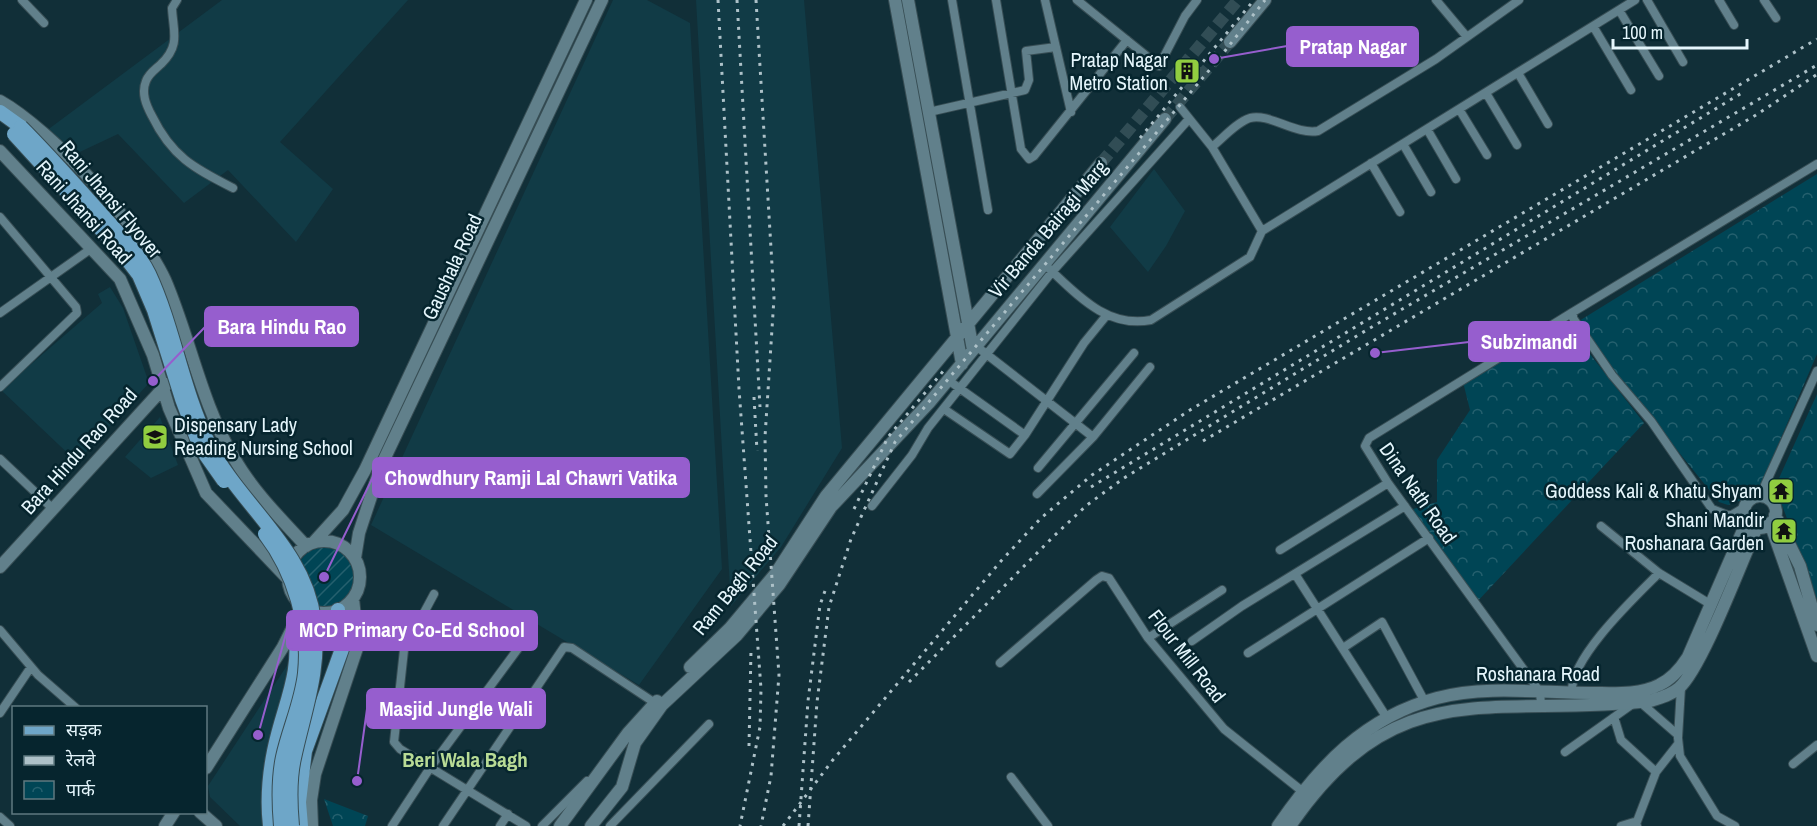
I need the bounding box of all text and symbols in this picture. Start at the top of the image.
scale bar [1613,12,1746,50]
text: 100 m [1622,20,1663,45]
callout: Pratap Nagar [1287,27,1418,66]
text: Pratap Nagar [1299,32,1407,61]
place label: Pratap Nagar Metro Station [1070,46,1169,96]
building icon: Pratap Nagar Metro Station [1172,56,1202,86]
street label: Rani Jhansi Flyover [54,134,169,264]
street label: Rani Jhansi Road [30,154,138,269]
street label: Vir Banda Bairagi Marg [982,154,1113,303]
street label: Gaushala Road [415,209,488,324]
callout: Bara Hindu Rao [205,307,358,346]
text: Bara Hindu Rao [217,312,347,341]
callout: Subzimandi [1469,322,1589,361]
text: Subzimandi [1481,327,1577,356]
street label: Bara Hindu Rao Road [15,382,143,520]
place label: Dispensary Lady Reading Nursing School [174,411,353,461]
school or university icon: Dispensary Lady Reading Nursing School [140,422,170,452]
street label: Dina Nath Road [1374,437,1463,549]
callout: Chowdhury Ramji Lal Chawri Vatika [373,458,689,497]
text: Chowdhury Ramji Lal Chawri Vatika [385,463,678,492]
temple icon: Goddess Kali & Khatu Shyam [1766,476,1796,506]
place label: Goddess Kali & Khatu Shyam [1545,477,1762,504]
place label: Shani Mandir Roshanara Garden [1625,506,1765,556]
temple icon: Shani Mandir Roshanara Garden [1769,516,1799,546]
street label: Ram Bagh Road [686,529,783,640]
street label: Flour Mill Road [1143,604,1232,708]
callout: MCD Primary Co-Ed School [287,611,537,650]
text: MCD Primary Co-Ed School [299,615,525,644]
street label: Roshanara Road [1476,660,1600,687]
callout: Masjid Jungle Wali [367,689,545,728]
text: Masjid Jungle Wali [379,694,533,723]
legend [12,706,207,814]
text: सड़क [66,717,103,742]
district label: Beri Wala Bagh [402,745,528,774]
text: रेलवे [65,747,97,772]
text: पार्क [66,777,96,802]

